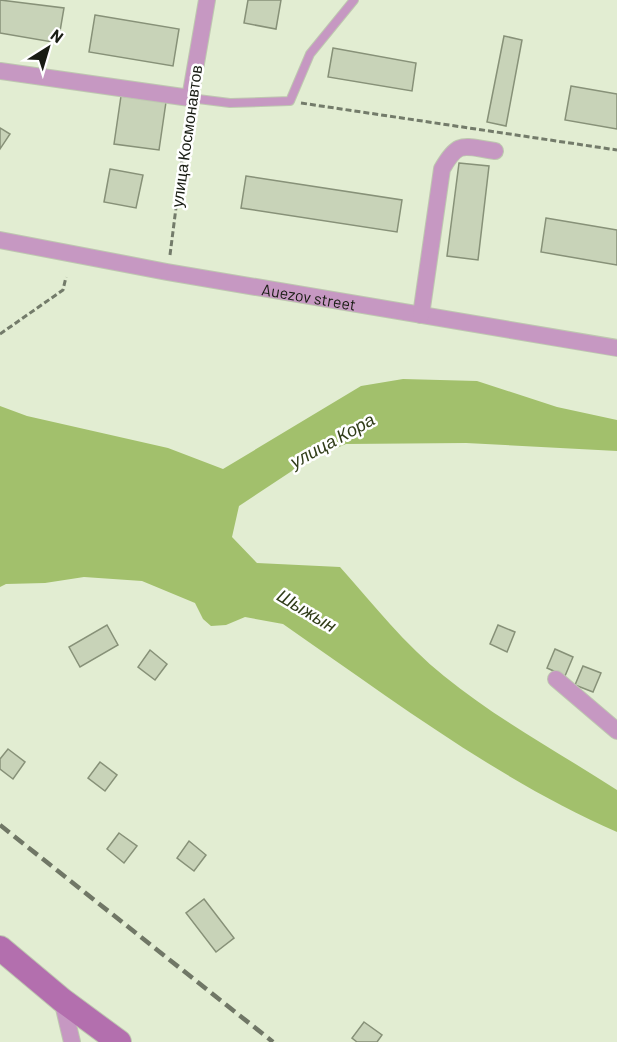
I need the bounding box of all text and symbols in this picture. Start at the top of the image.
north arrow [18,18,78,78]
text: N [47,25,67,46]
street label: улица Космонавтов [167,64,205,208]
street label: Auezov street [260,279,357,313]
water label: улица Кора [284,408,378,473]
water label: Шыжын [273,584,341,636]

